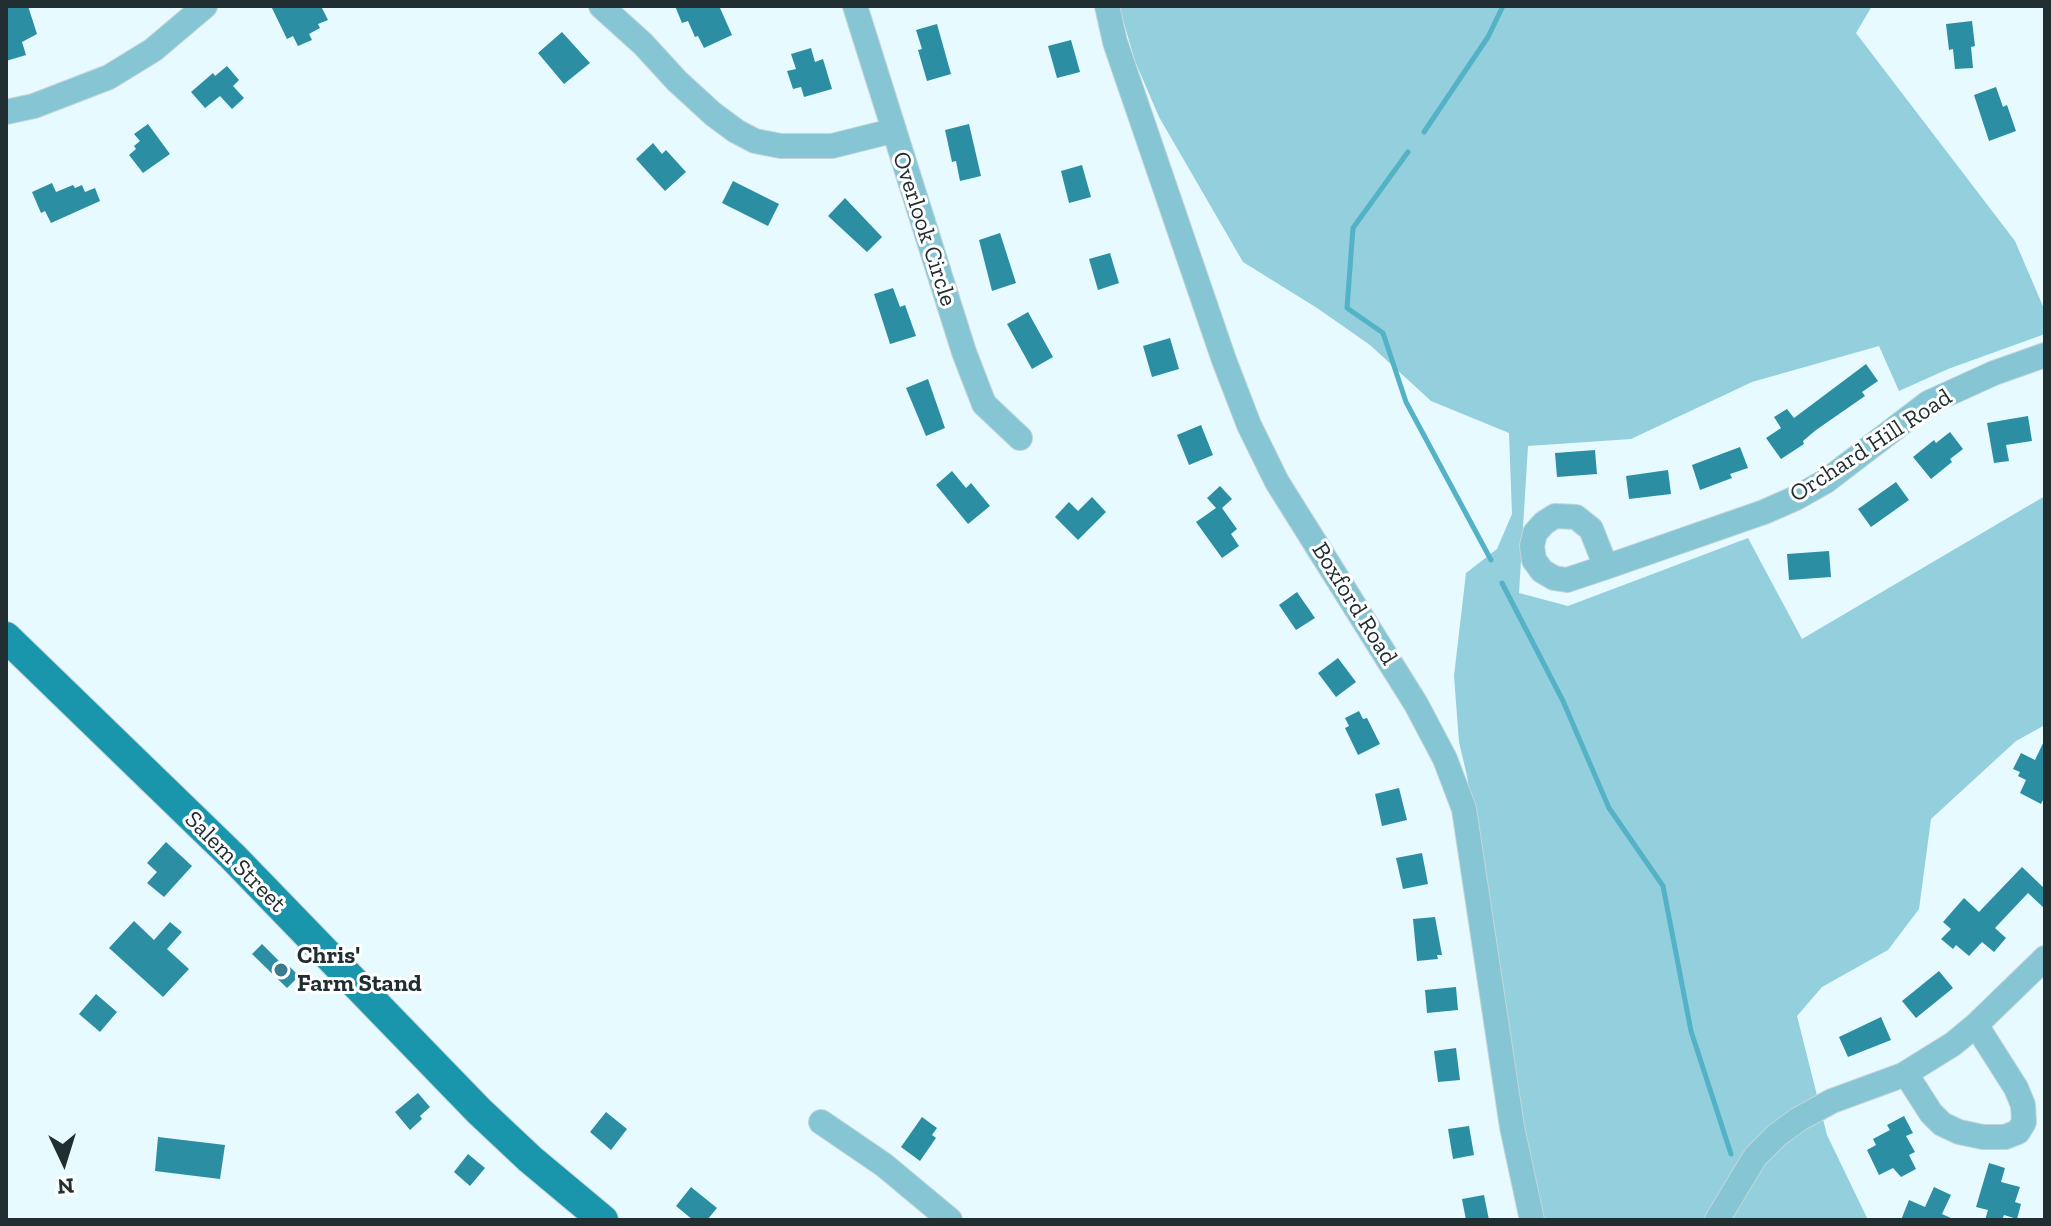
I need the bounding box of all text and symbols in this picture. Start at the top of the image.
street label: Overlook Circle [886,148,962,310]
street label: Orchard Hill Road [1785,383,1957,509]
street label: Boxford Road [1305,538,1403,670]
street label: Salem Street [178,805,292,919]
place label: Chris' Farm Stand [297,942,422,998]
marker: Chris' Farm Stand [272,961,290,979]
north arrow [24,1122,104,1202]
text: N [56,1172,75,1200]

